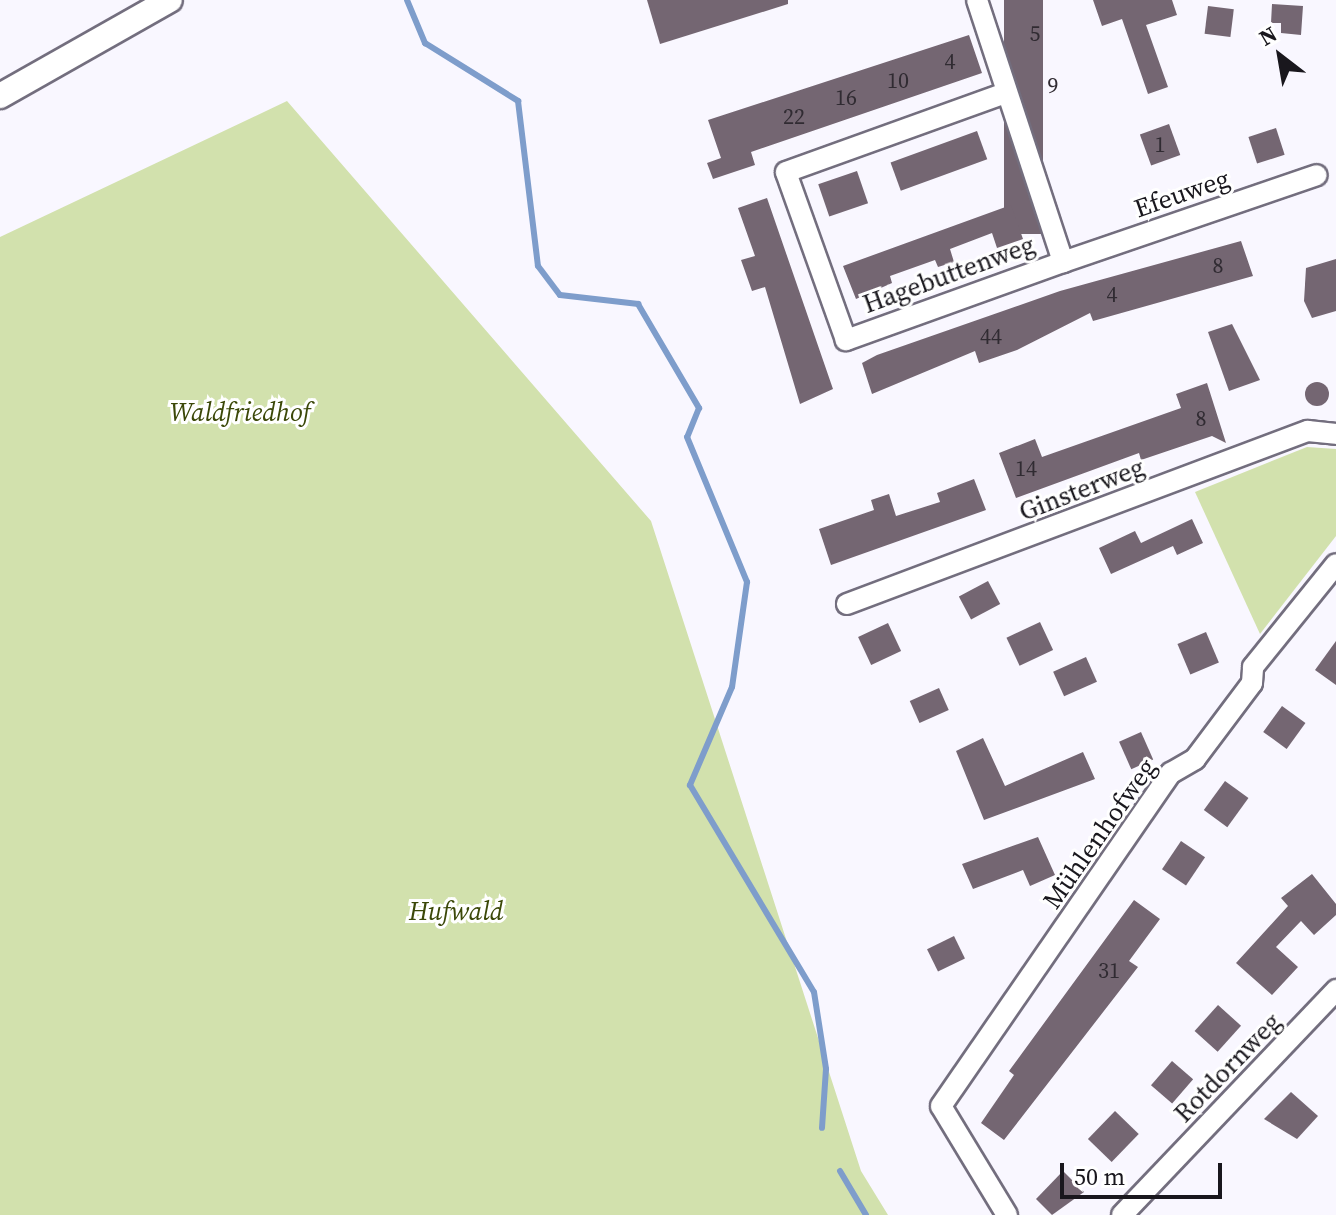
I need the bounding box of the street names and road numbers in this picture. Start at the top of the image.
street label: Efeuweg [1130,163,1234,225]
street label: Hagebuttenweg [859,229,1039,321]
street label: Ginsterweg [1015,452,1149,528]
street label: Mühlenhofweg [1037,753,1163,915]
street label: Rotdornweg [1168,1007,1288,1129]

